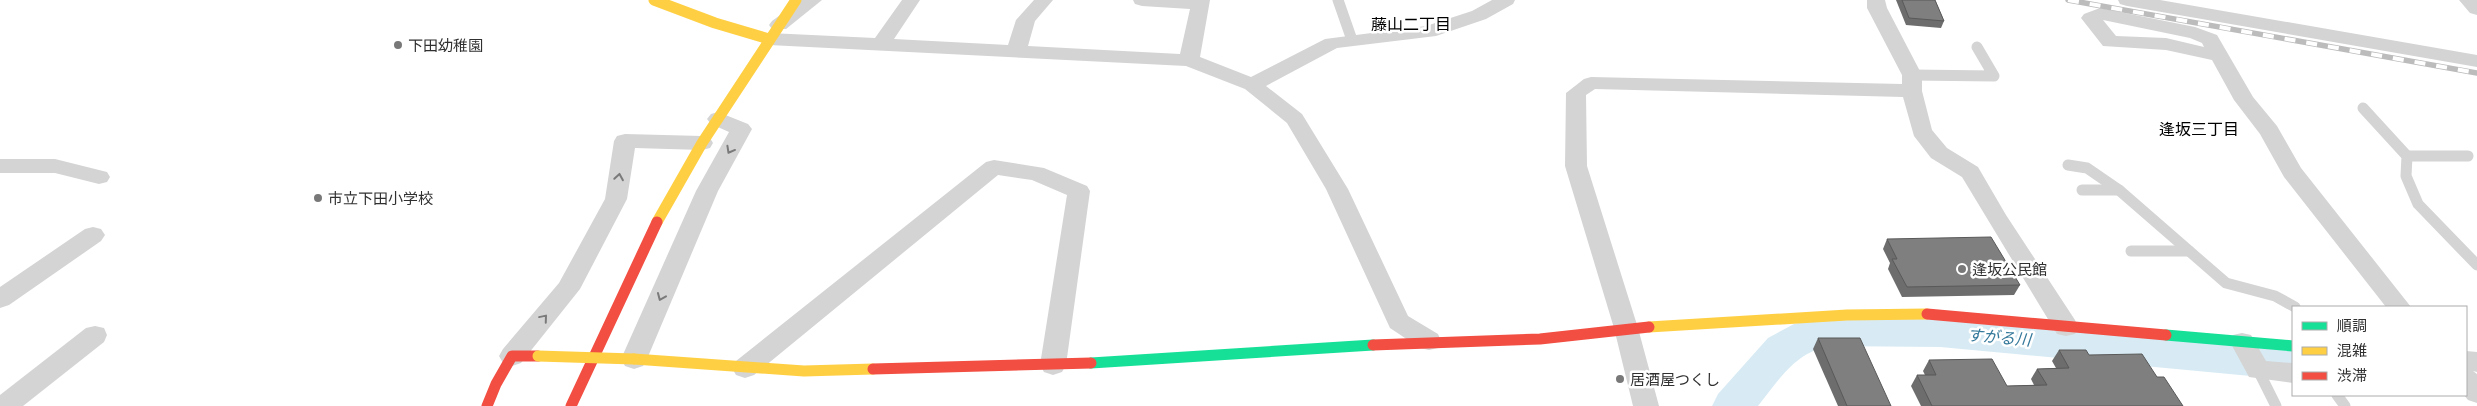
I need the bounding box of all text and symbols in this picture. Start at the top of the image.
district label: 藤山二丁目 [1371,15,1451,33]
place label: 下田幼稚園 [408,37,483,54]
marker: 下田幼稚園 [392,39,404,51]
district label: 逢坂三丁目 [2159,120,2239,138]
one-way arrow [726,144,736,153]
one-way arrow [614,173,624,181]
place label: 市立下田小学校 [328,190,433,207]
marker: 市立下田小学校 [312,192,324,204]
place label: 逢坂公民館 [1972,261,2047,278]
marker: 逢坂公民館 [1956,263,1968,275]
one-way arrow [656,292,667,301]
legend [2292,306,2467,396]
one-way arrow [538,315,547,324]
text: 順調 [2337,317,2367,334]
water label: すがる川 [1966,325,2034,349]
text: 混雑 [2337,342,2367,359]
text: 渋滞 [2337,367,2367,384]
place label: 居酒屋つくし [1630,371,1720,388]
marker: 居酒屋つくし [1614,373,1626,385]

